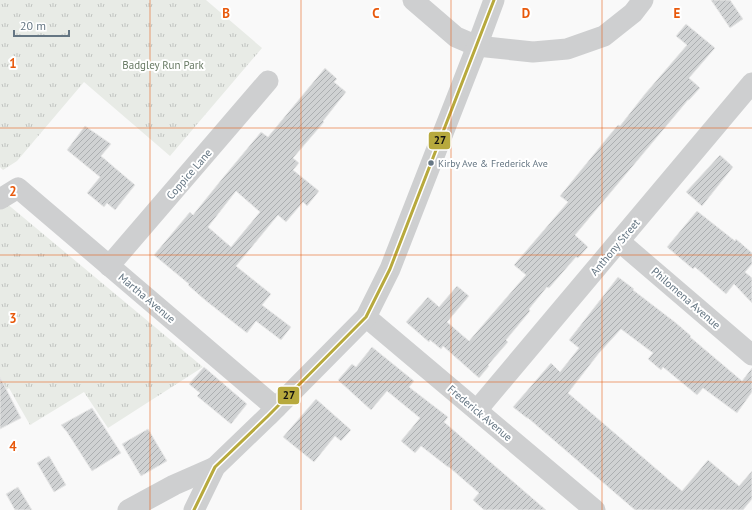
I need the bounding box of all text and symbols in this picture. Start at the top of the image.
text: B [222,5,230,22]
text: C [372,5,380,22]
text: D [522,5,530,22]
text: E [674,5,681,22]
scale bar [14,12,69,38]
text: 20 m [20,18,46,33]
text: 1 [9,55,17,72]
park label: Badgley Run Park [122,58,204,72]
line badge: 27 [428,131,451,150]
text: 27 [434,133,446,147]
street label: Coppice Lane [163,146,215,202]
place label: Kirby Ave & Frederick Ave [438,157,548,170]
marker: Kirby Ave & Frederick Ave [426,158,436,168]
text: 2 [9,183,17,200]
street label: Anthony Street [587,216,643,278]
street label: Philomena Avenue [649,264,724,332]
street label: Martha Avenue [116,270,179,326]
text: 3 [9,310,17,327]
street label: Frederick Avenue [445,382,515,444]
line badge: 27 [277,386,300,405]
text: 27 [283,388,295,402]
text: 4 [9,438,17,455]

